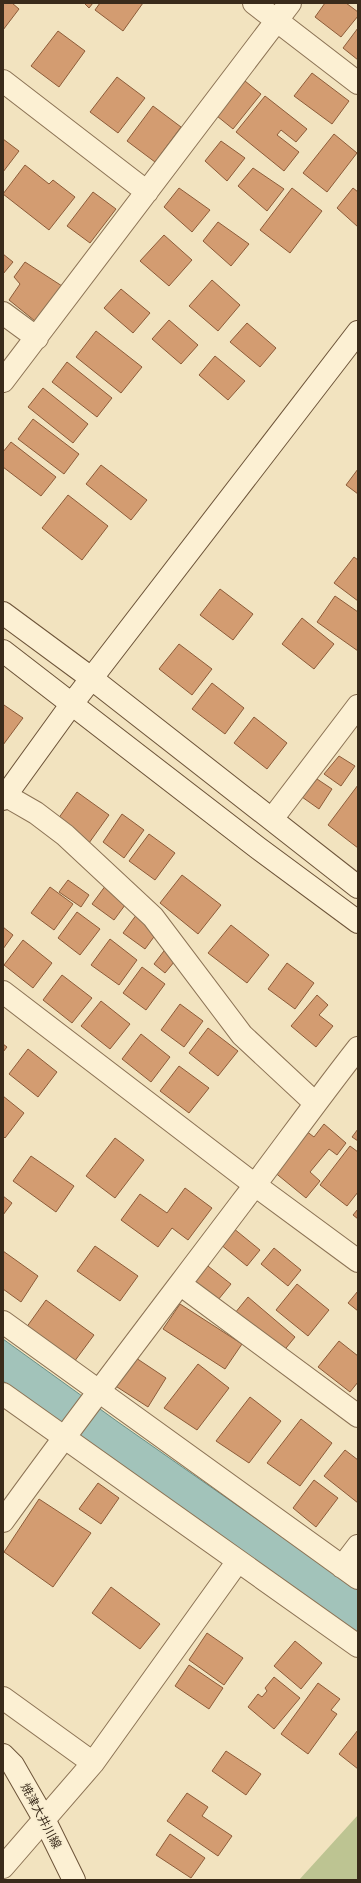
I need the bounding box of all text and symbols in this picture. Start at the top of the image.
street label: 焼津大井川線 [15,1780,66,1852]

